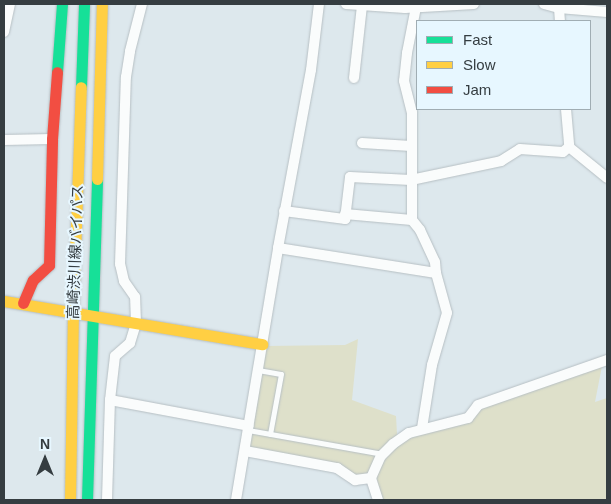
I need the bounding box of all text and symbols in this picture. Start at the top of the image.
legend [416,20,591,110]
text: Fast [463,31,492,48]
text: Slow [463,56,496,73]
text: Jam [463,81,491,98]
street label: 高崎渋川線バイパス [64,184,86,320]
north arrow [20,434,70,484]
text: N [40,436,50,452]

